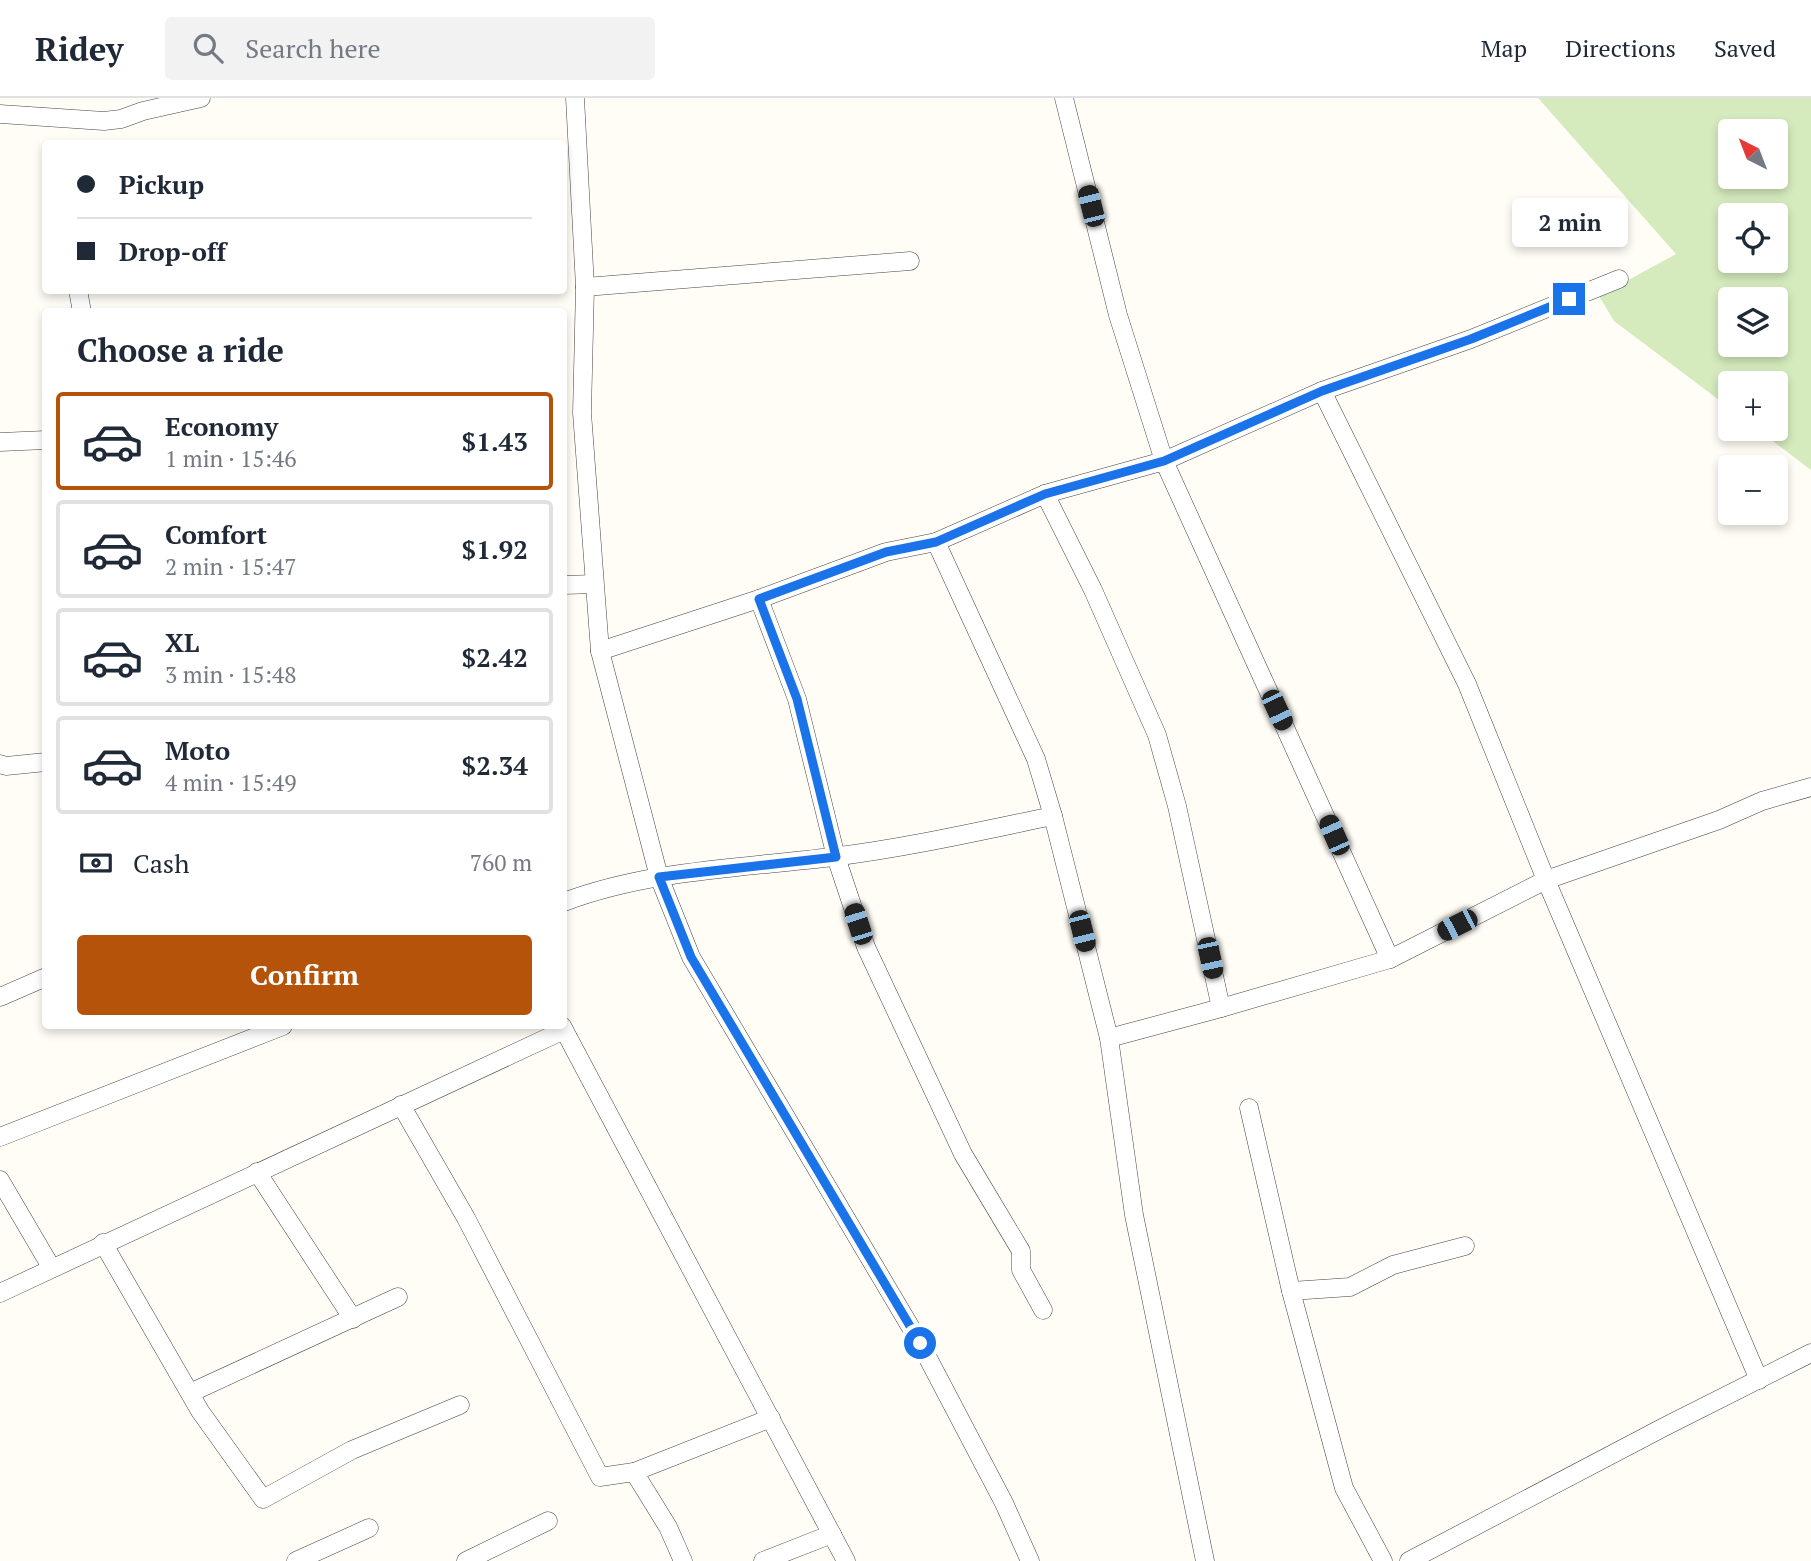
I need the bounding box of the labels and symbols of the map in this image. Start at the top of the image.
north arrow [1718,119,1788,189]
car [1076,183,1107,229]
callout: 2 min [1511,198,1627,246]
route end [1553,283,1585,315]
car [1259,687,1296,733]
car [1316,812,1353,858]
car [842,901,875,947]
car [1434,906,1481,944]
car [1067,908,1098,954]
car [1196,935,1225,981]
route start [904,1327,936,1359]

